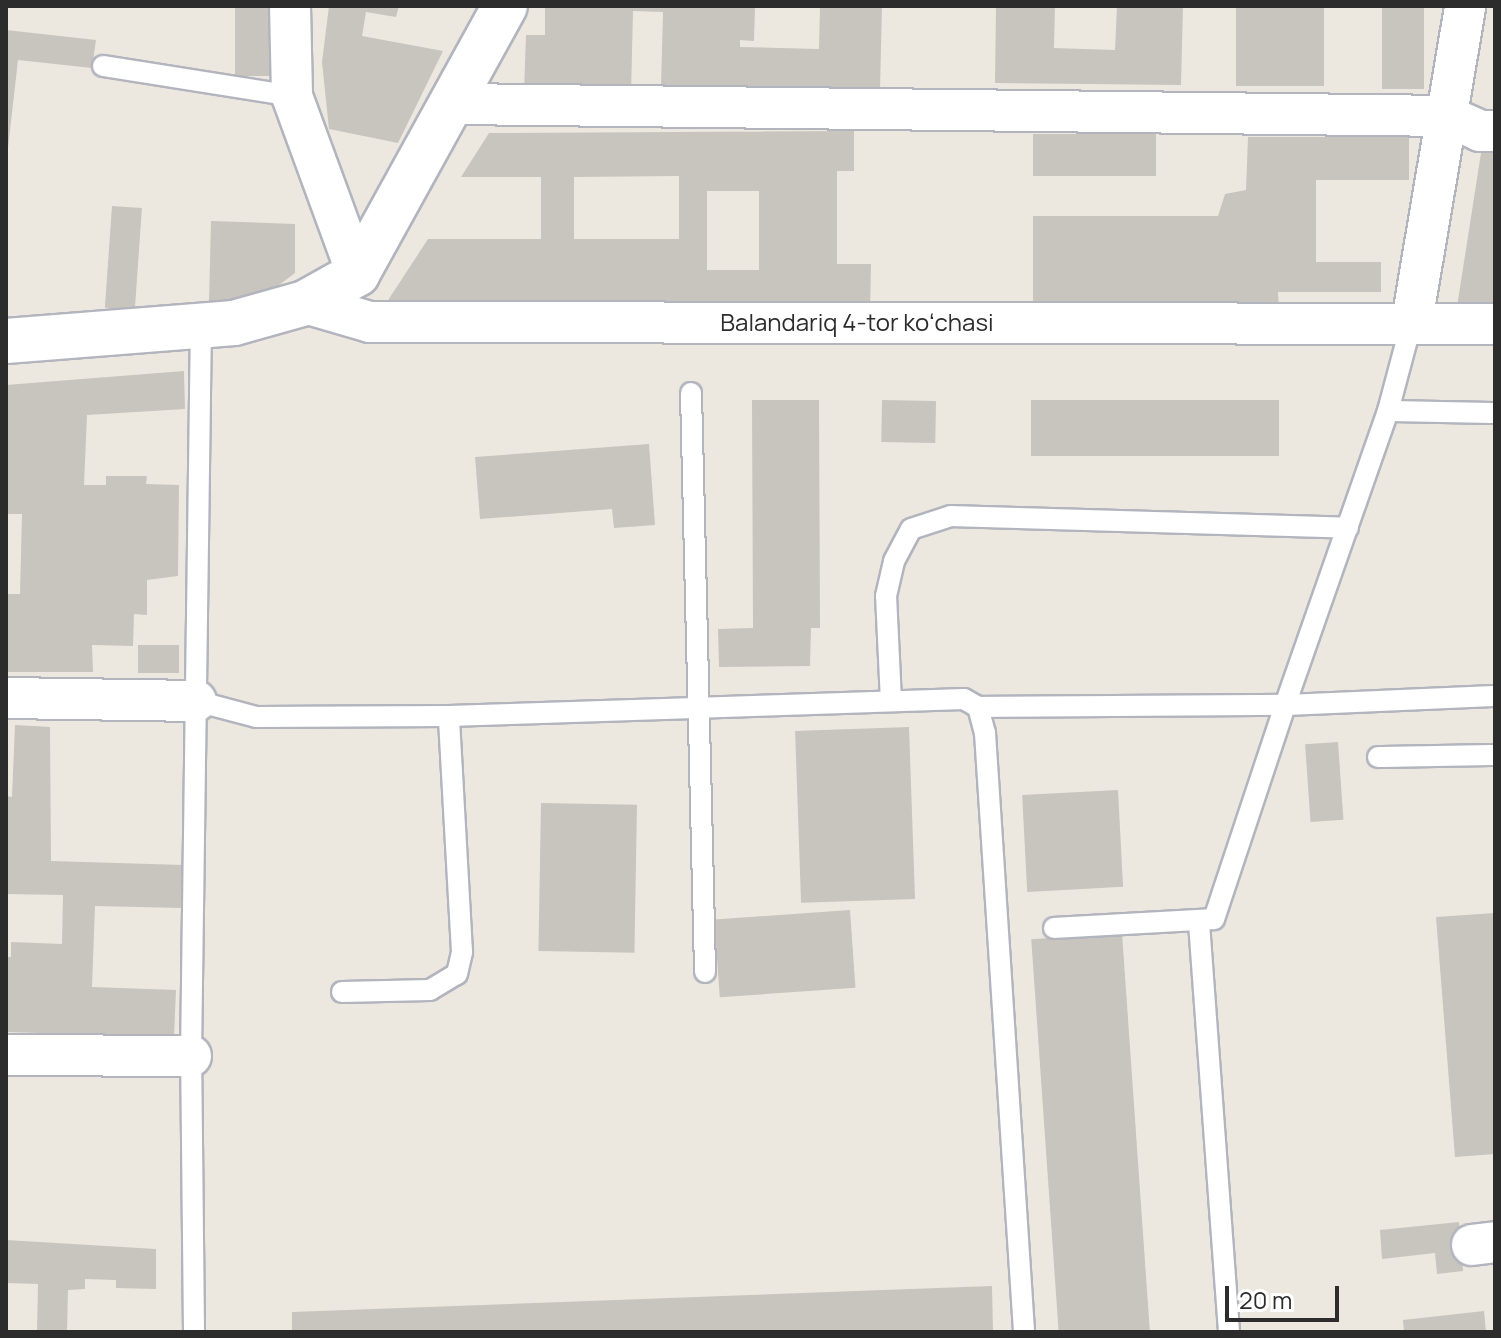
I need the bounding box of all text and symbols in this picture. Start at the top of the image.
street label: Balandariq 4-tor koʻchasi [720,308,994,336]
scale bar [1229,1270,1343,1320]
text: 20 m [1239,1283,1292,1316]

